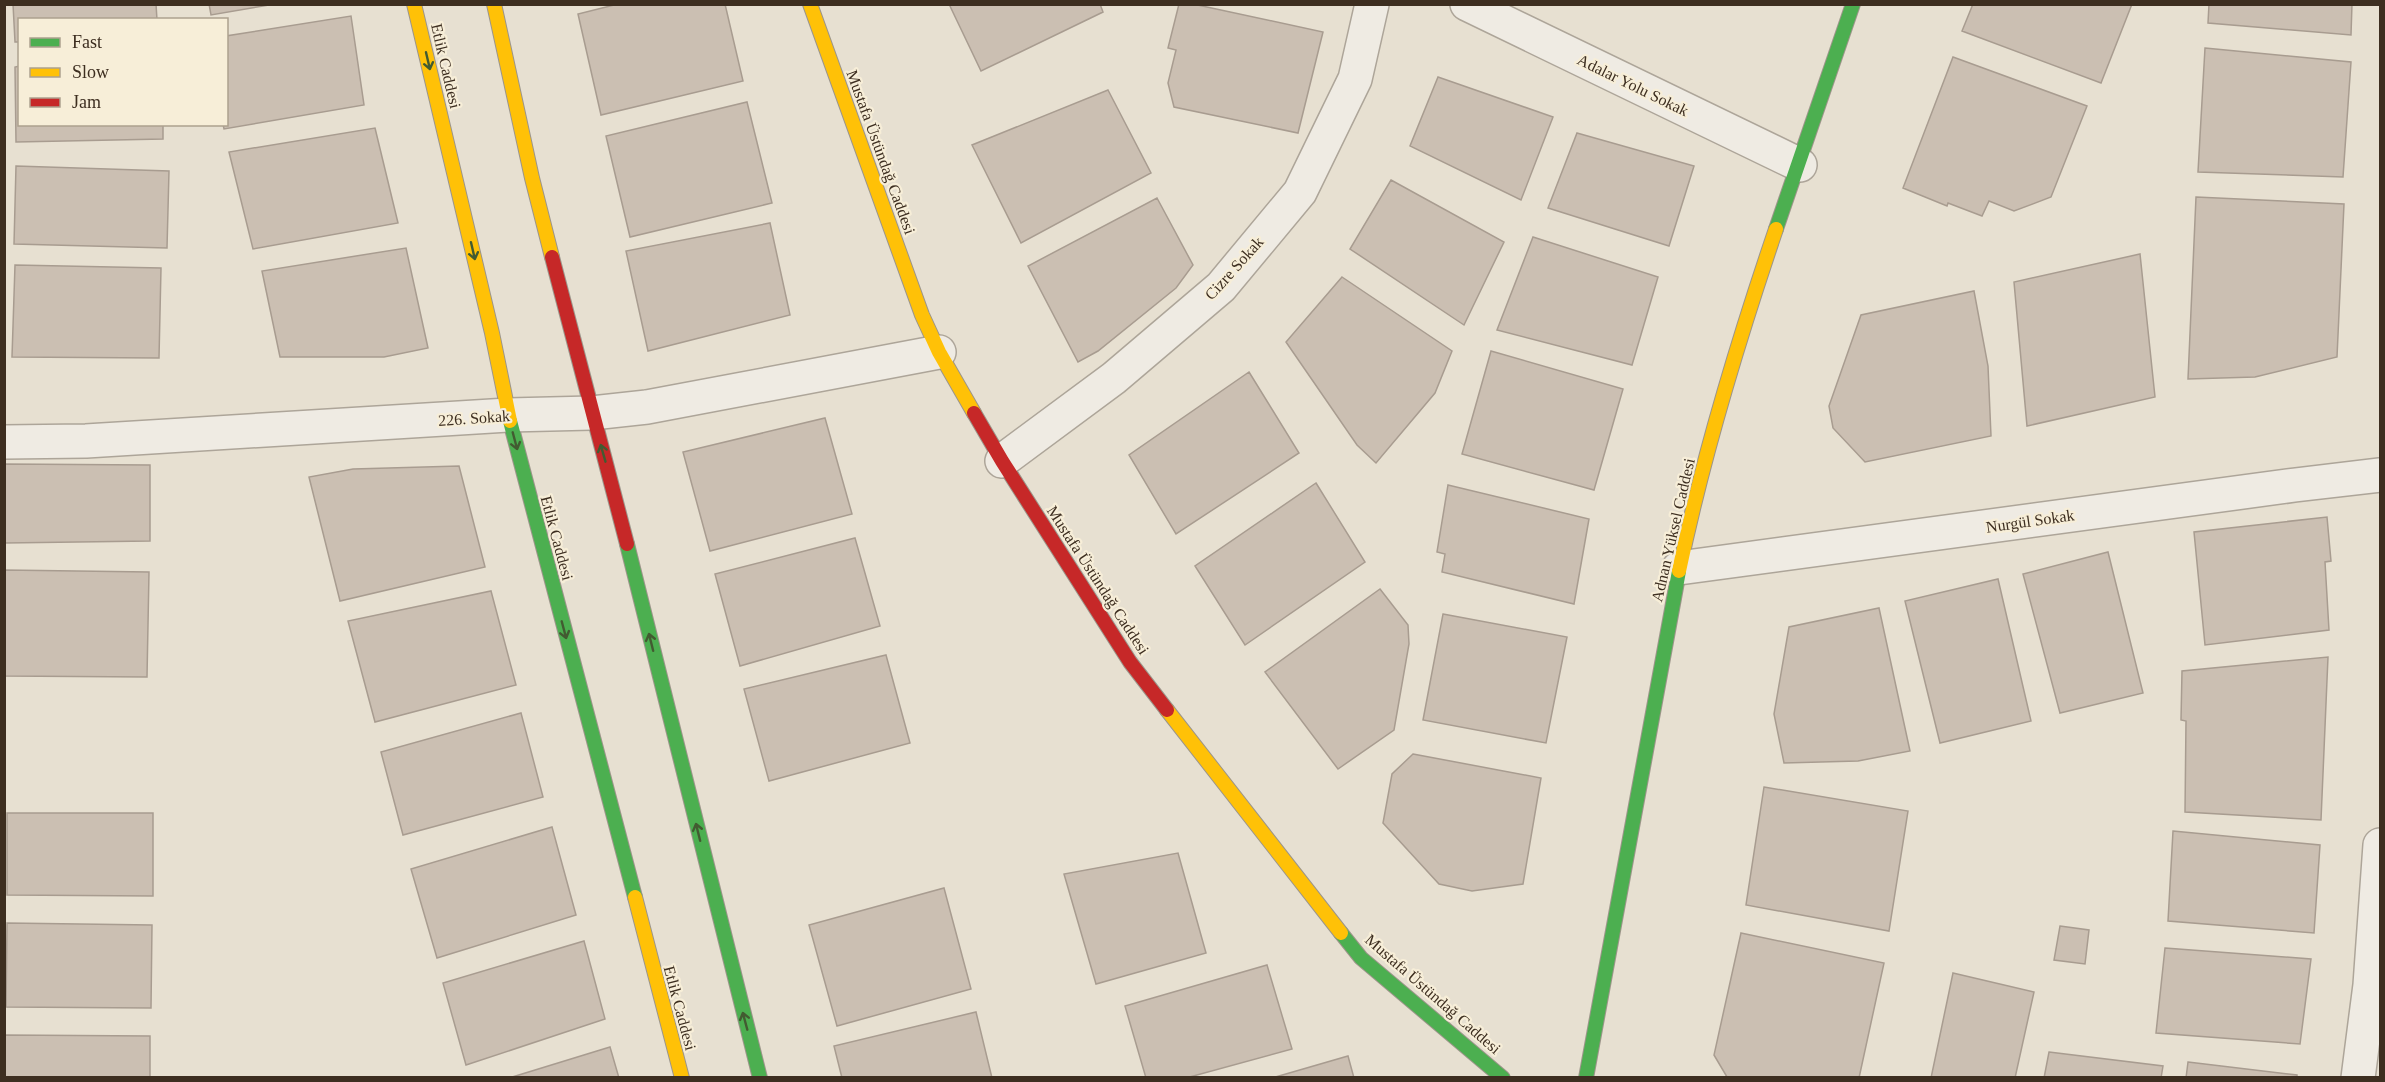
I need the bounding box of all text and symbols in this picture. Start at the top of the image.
legend [18,18,228,126]
street label: Etlik Caddesi [428,22,464,111]
text: Fast [72,32,102,52]
street label: Adalar Yolu Sokak [1575,51,1691,119]
one-way arrow [422,52,434,71]
text: Slow [72,62,109,82]
street label: Mustafa Üstündağ Caddesi [842,68,919,237]
text: Jam [72,92,101,112]
street label: Cizre Sokak [1201,233,1267,303]
one-way arrow [467,241,479,260]
street label: 226. Sokak [437,407,511,429]
one-way arrow [510,432,521,451]
one-way arrow [597,444,609,463]
street label: Adnan Yüksel Caddesi [1648,456,1698,603]
street label: Etlik Caddesi [538,494,577,583]
street label: Mustafa Üstündağ Caddesi [1043,503,1153,658]
street label: Nurgül Sokak [1985,506,2075,537]
one-way arrow [559,620,571,639]
one-way arrow [645,633,657,652]
one-way arrow [691,823,703,842]
street label: Mustafa Üstündağ Caddesi [1361,931,1504,1058]
street label: Etlik Caddesi [661,964,700,1053]
one-way arrow [738,1012,750,1031]

